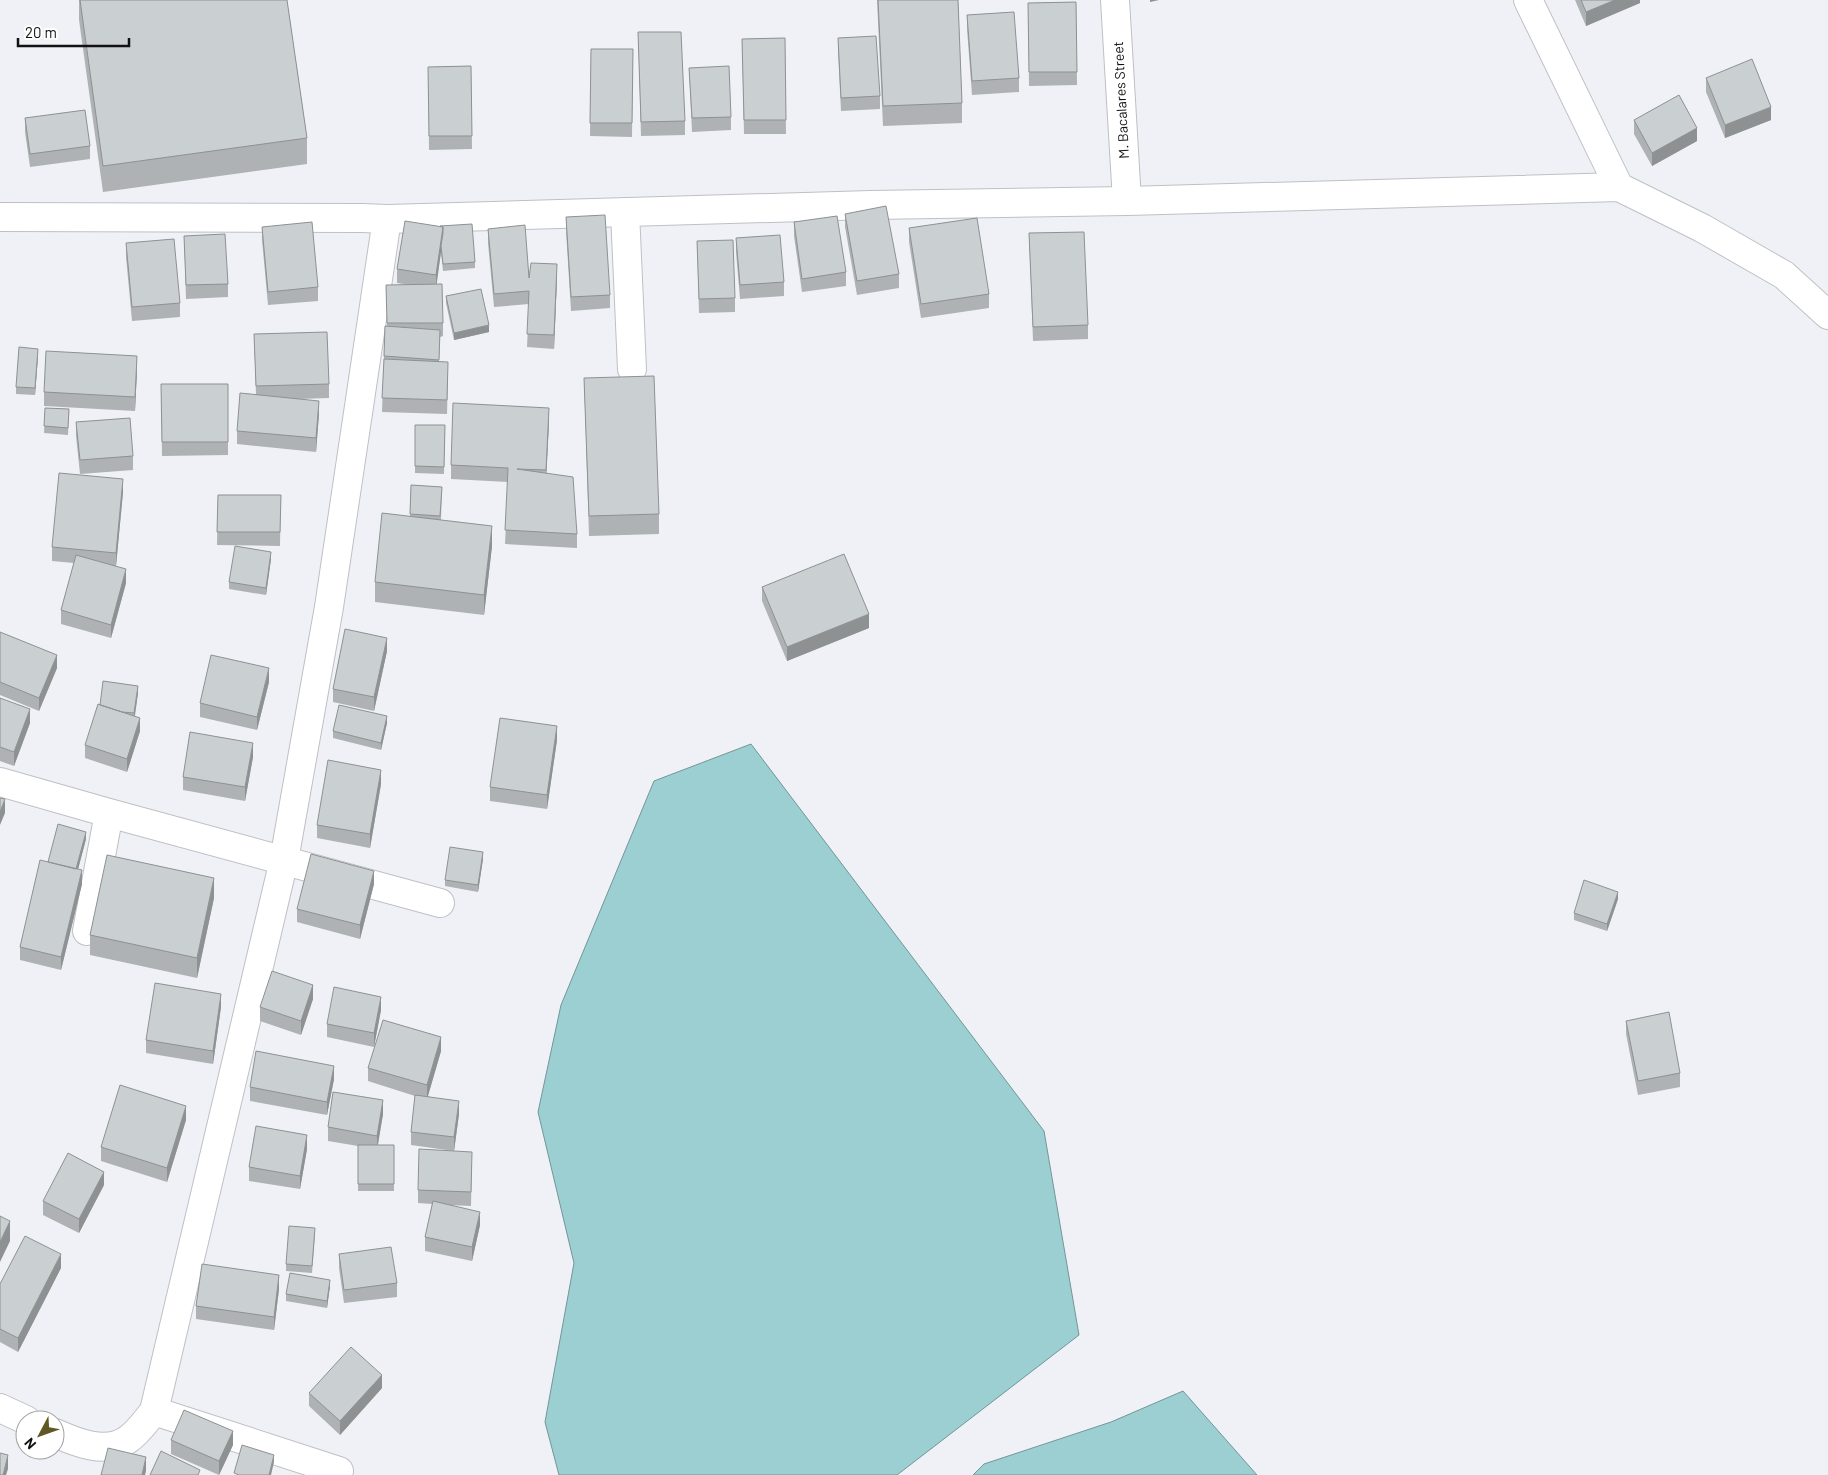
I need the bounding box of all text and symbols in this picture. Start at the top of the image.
scale bar [18,15,129,47]
text: 20 m [25,23,57,41]
street label: M. Bacalares Street [1109,41,1132,159]
north arrow [15,1410,65,1460]
text: N [20,1435,39,1453]

